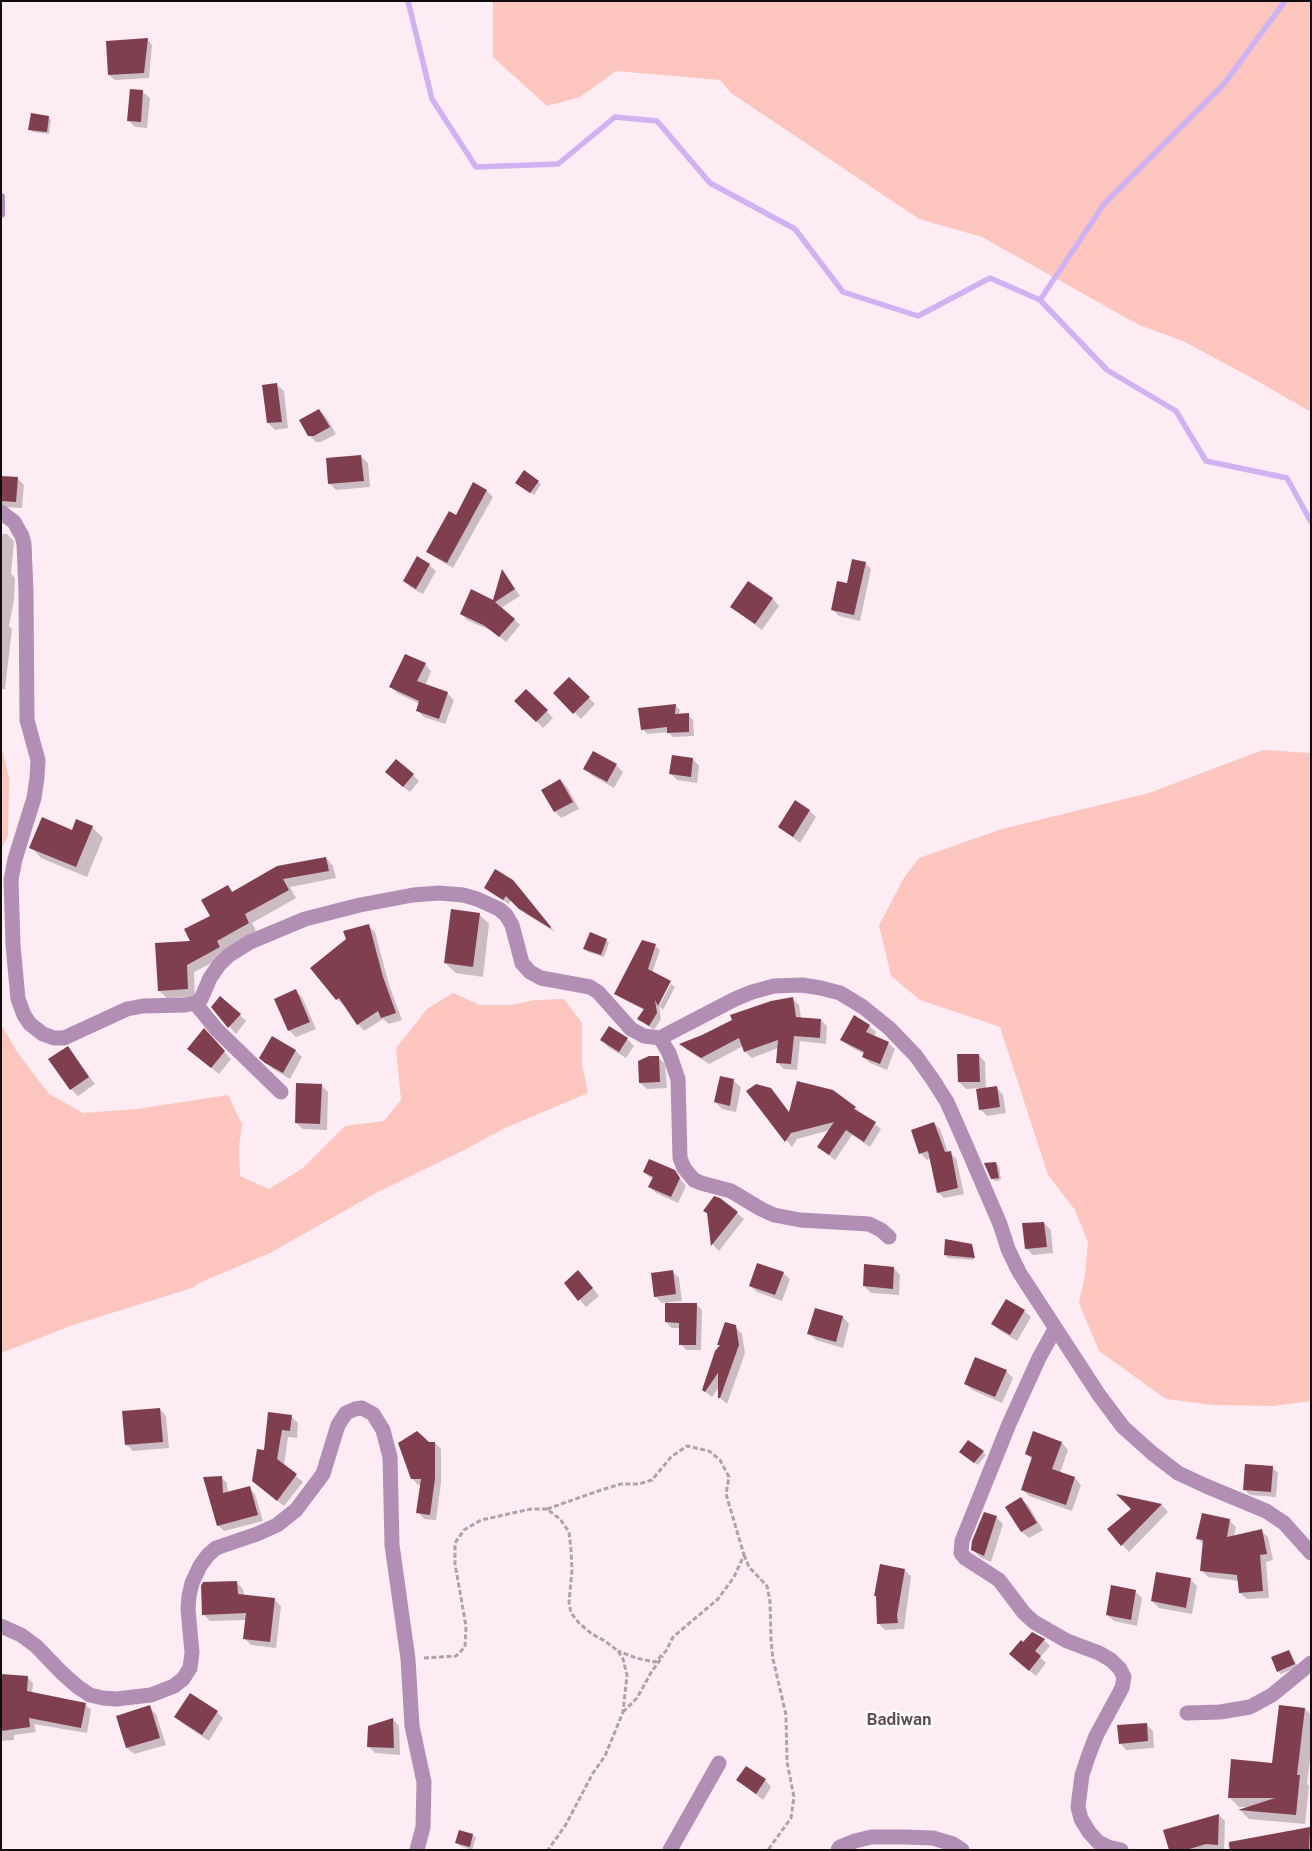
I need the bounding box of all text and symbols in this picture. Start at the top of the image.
district label: Badiwan [867,1710,931,1730]

